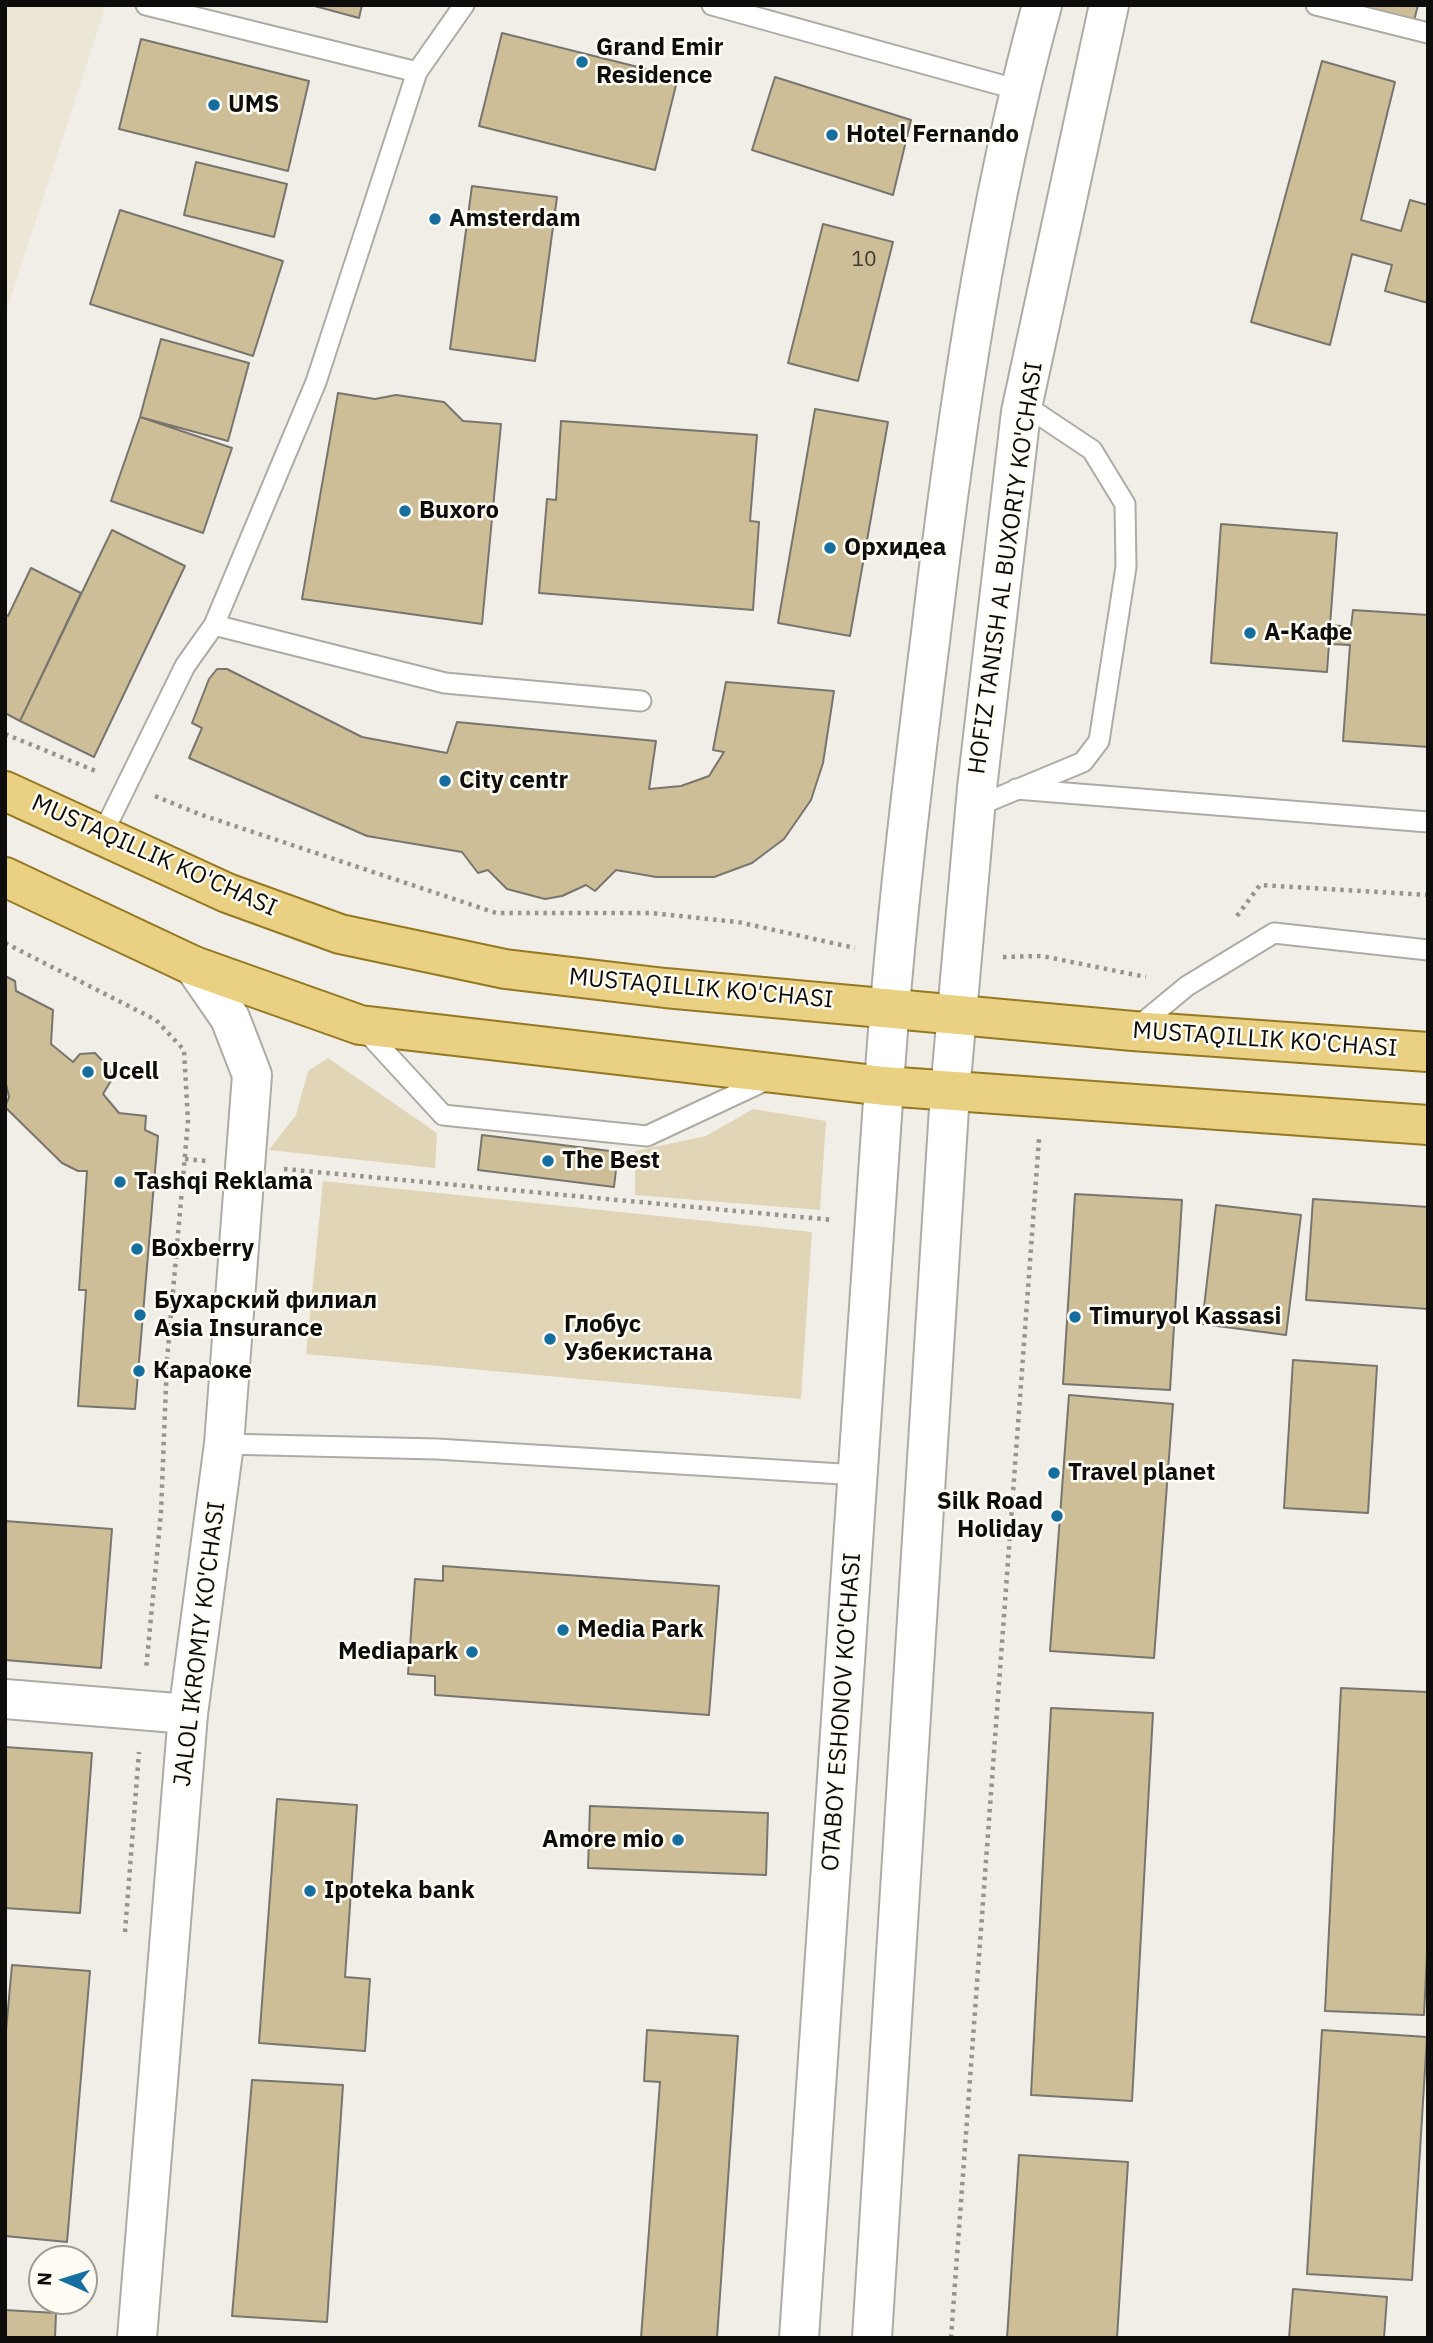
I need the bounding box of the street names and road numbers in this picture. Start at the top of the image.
street label: HOFIZ TANISH AL BUXORIY KO'CHASI [963,360,1049,776]
street label: MUSTAQILLIK KO'CHASI [27,789,281,923]
street label: MUSTAQILLIK KO'CHASI [568,963,834,1015]
street label: MUSTAQILLIK KO'CHASI [1132,1016,1398,1064]
street label: JALOL IKROMIY KO'CHASI [168,1500,232,1788]
street label: OTABOY ESHONOV KO'CHASI [816,1552,868,1872]

